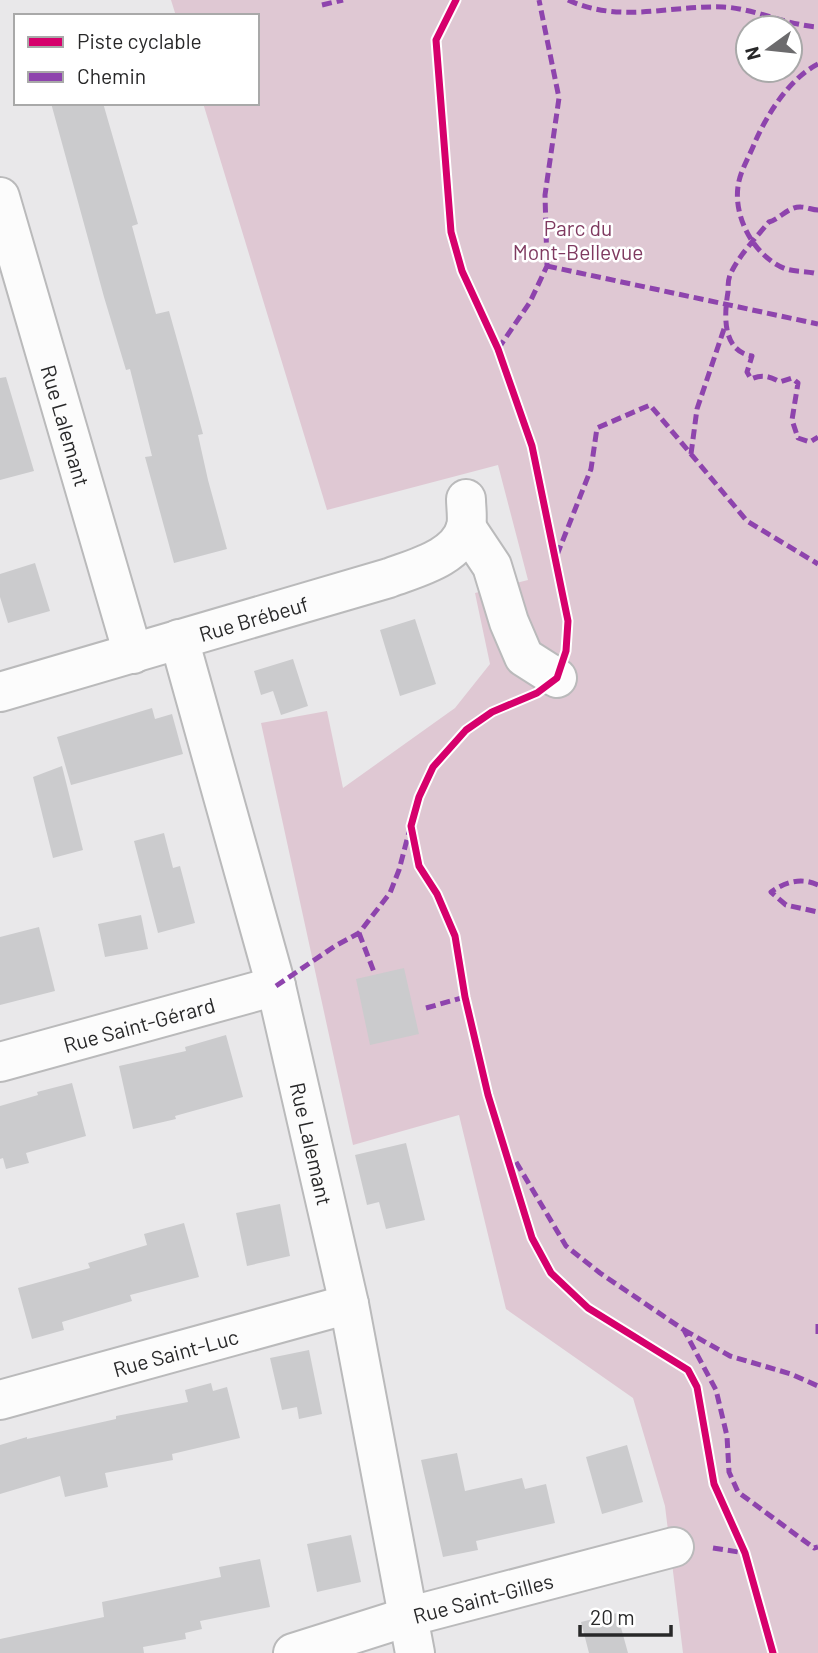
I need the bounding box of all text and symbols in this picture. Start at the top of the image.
legend [14,14,259,105]
north arrow [734,14,804,84]
text: Piste cyclable [77,28,202,53]
text: N [739,44,765,63]
text: Chemin [77,63,146,88]
park label: Parc du Mont-Bellevue [513,215,643,264]
street label: Rue Lalemant [37,362,96,489]
street label: Rue Brébeuf [196,590,311,646]
street label: Rue Saint-Gérard [60,991,217,1057]
street label: Rue Lalemant [286,1080,338,1207]
street label: Rue Saint-Luc [110,1323,241,1381]
street label: Rue Saint-Gilles [410,1567,556,1627]
scale bar [580,1594,671,1638]
text: 20 m [590,1604,635,1629]

